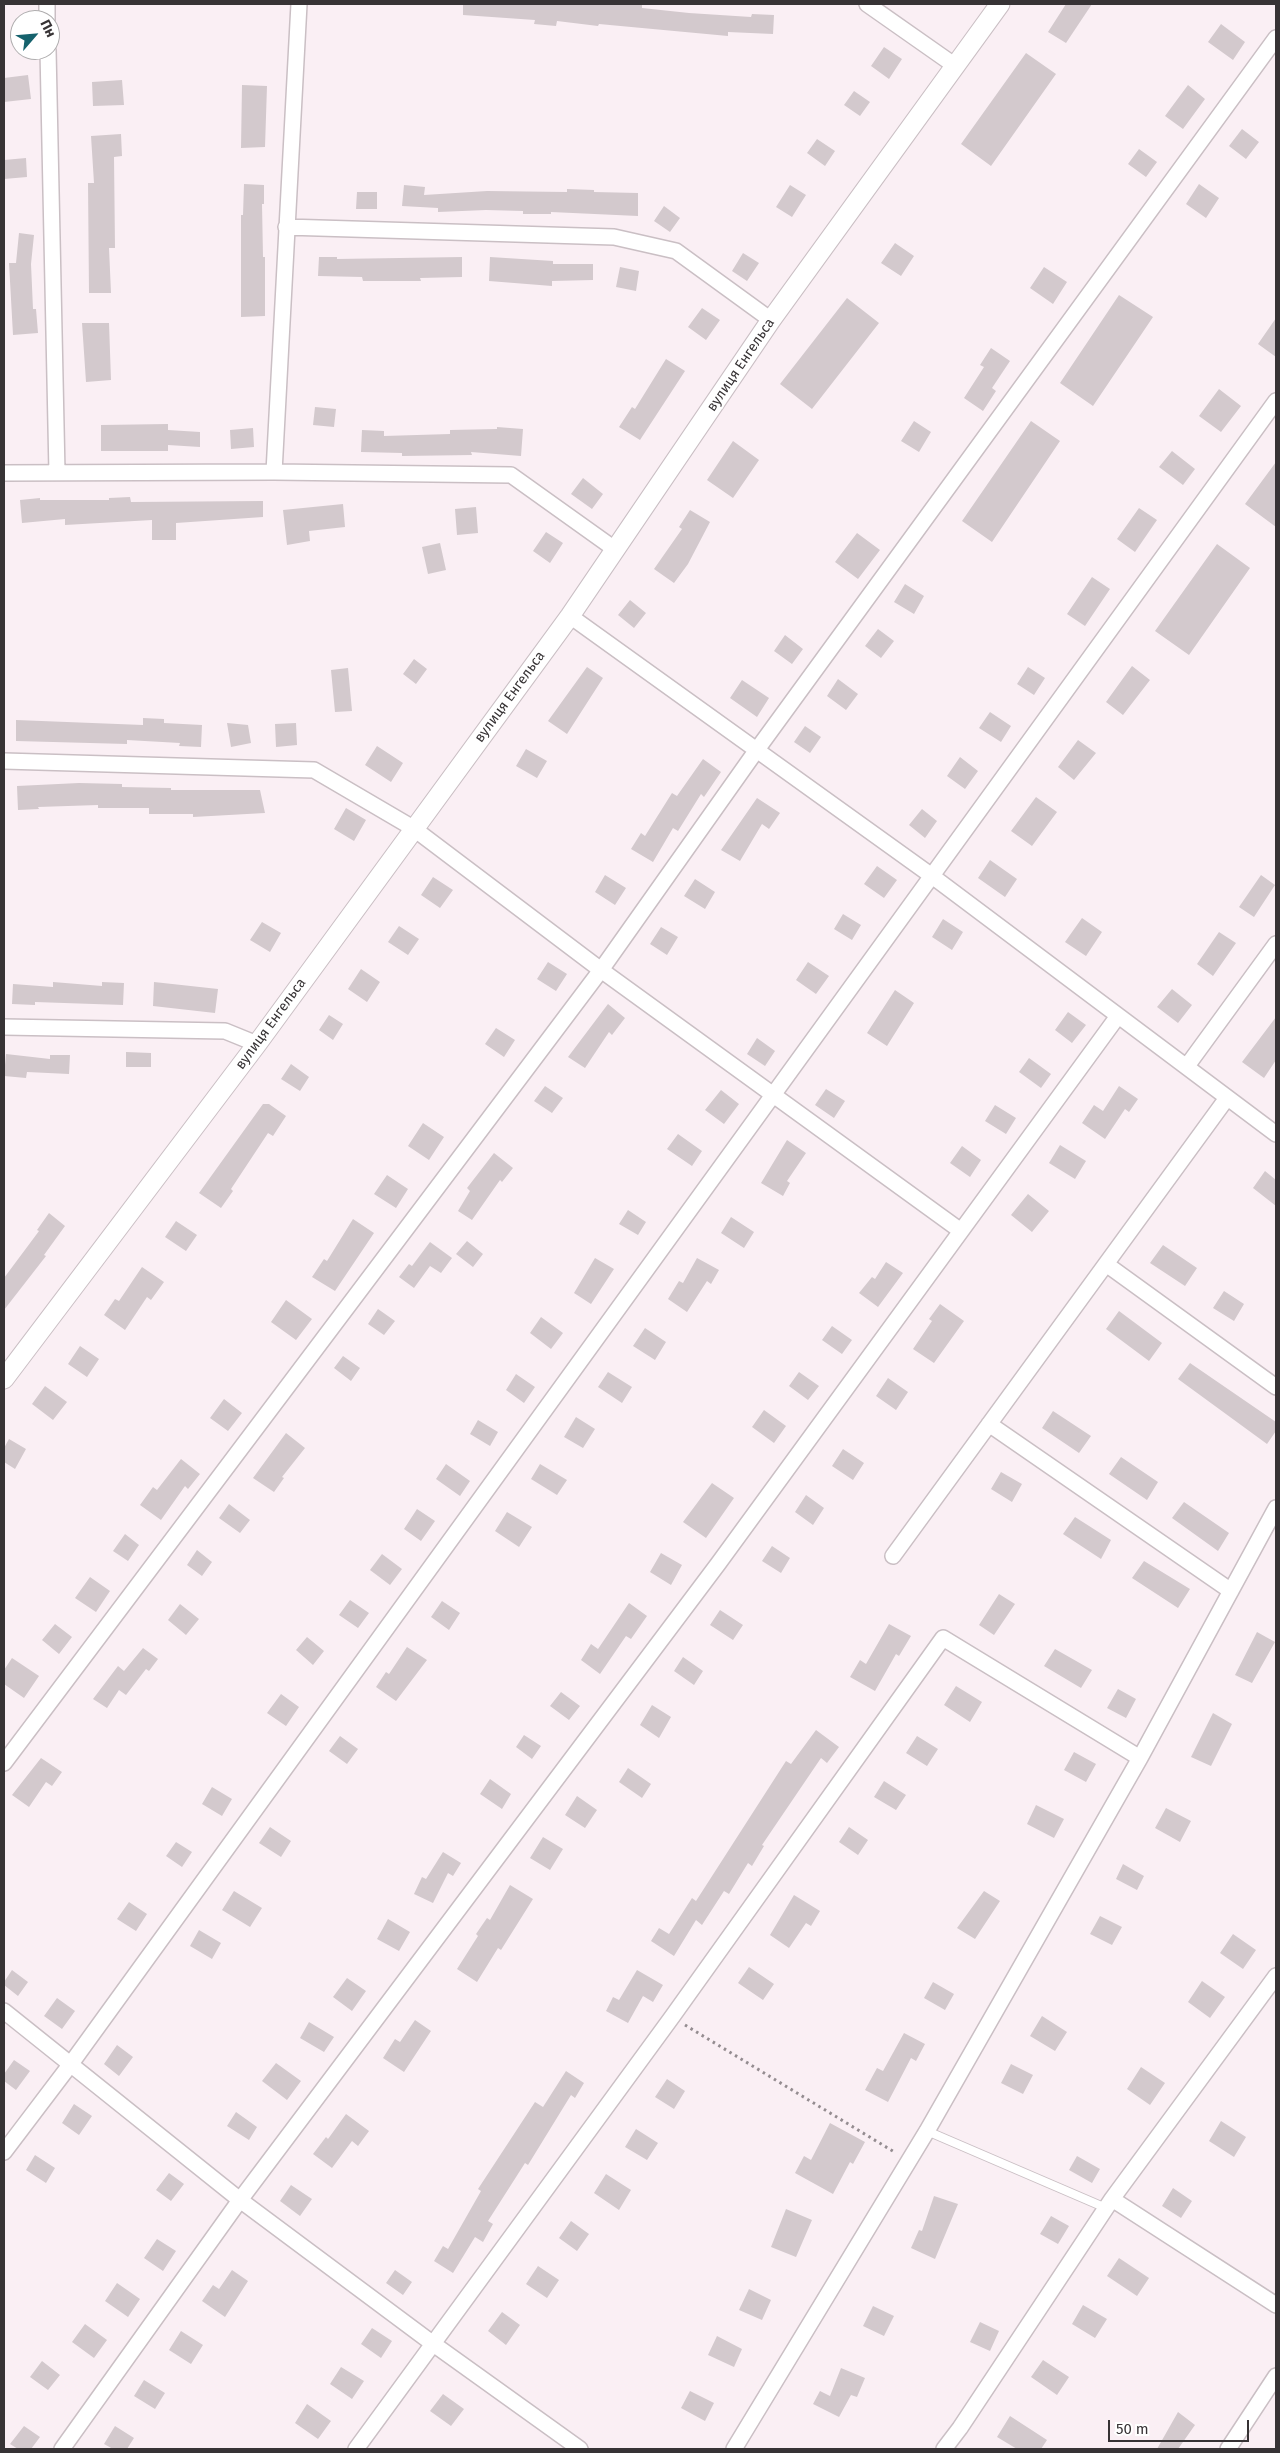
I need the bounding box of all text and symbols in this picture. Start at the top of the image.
north arrow [10,10,60,60]
text: Пн [36,17,59,40]
street label: вулиця Енгельса [704,315,778,415]
street label: вулиця Енгельса [471,648,549,746]
street label: вулиця Енгельса [232,975,310,1073]
scale bar [1110,2410,1251,2442]
text: 50 m [1116,2420,1149,2438]

